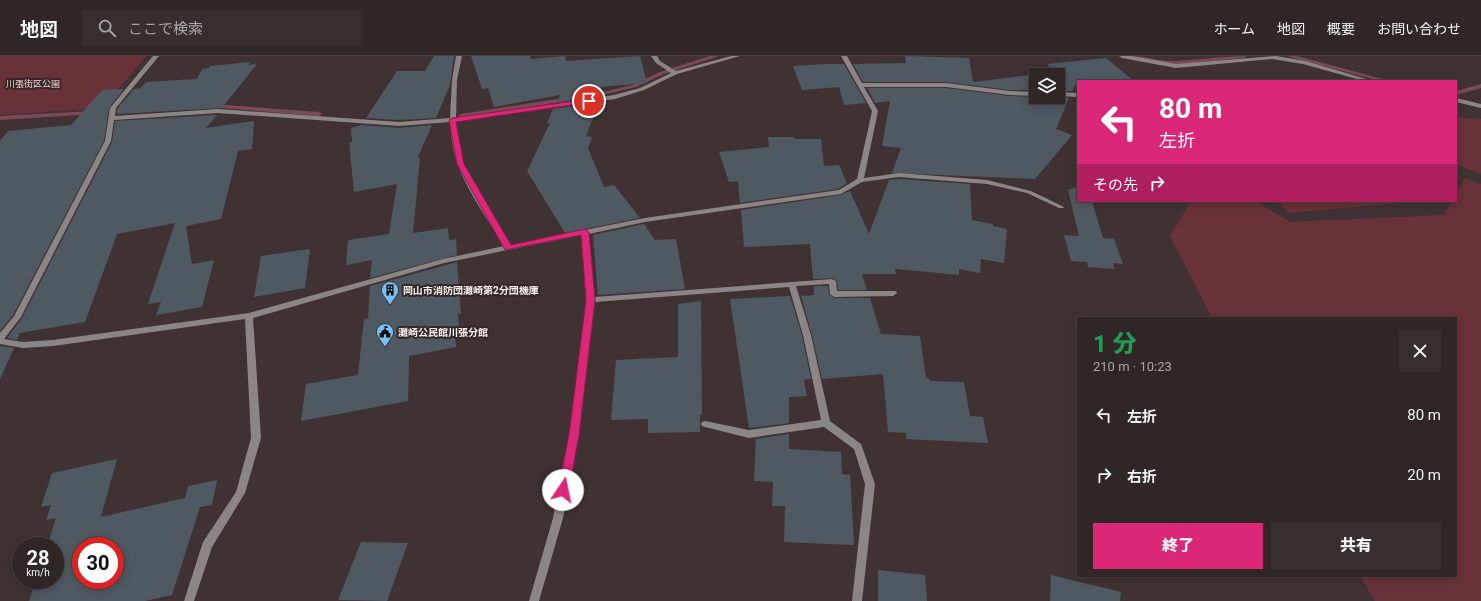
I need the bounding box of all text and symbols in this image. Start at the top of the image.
search box [82,10,362,46]
icon: search [96,17,118,39]
text: 地図 [20,18,58,41]
text: ここで検索 [128,20,203,38]
text: ホーム [1213,21,1255,37]
text: 地図 [1277,21,1305,37]
text: 概要 [1327,21,1355,37]
text: お問い合わせ [1377,21,1461,37]
map controls [1029,68,1065,104]
button: layers [1029,68,1065,104]
park label: 川張街区公園 [6,79,60,89]
pin [572,84,606,118]
icon: arrive [578,90,600,112]
text: 80 m [1159,92,1222,125]
icon: left [1093,96,1145,148]
text: 左折 [1159,130,1195,151]
icon: right [1146,172,1168,194]
text: その先 [1093,176,1138,194]
building icon: 岡山市消防団灘崎第2分団機庫 [380,280,400,305]
place label: 岡山市消防団灘崎第2分団機庫 [403,285,539,296]
public building icon: 灘崎公民館川張分館 [375,322,395,347]
place label: 灘崎公民館川張分館 [398,327,488,338]
text: 1 分 [1093,330,1137,358]
button: close [1399,330,1441,372]
text: 210 m · 10:23 [1093,359,1172,374]
icon: left [1093,404,1115,426]
text: 80 m [1407,406,1441,424]
text: 左折 [1127,408,1157,426]
icon: right [1093,464,1115,486]
text: 20 m [1407,466,1441,484]
text: 右折 [1127,468,1157,486]
position arrow [542,469,584,511]
button: 終了 [1093,523,1263,569]
button: 共有 [1271,523,1441,569]
speed limit sign: 30 [72,537,124,589]
text: 28 [27,546,49,570]
text: km/h [26,567,50,578]

